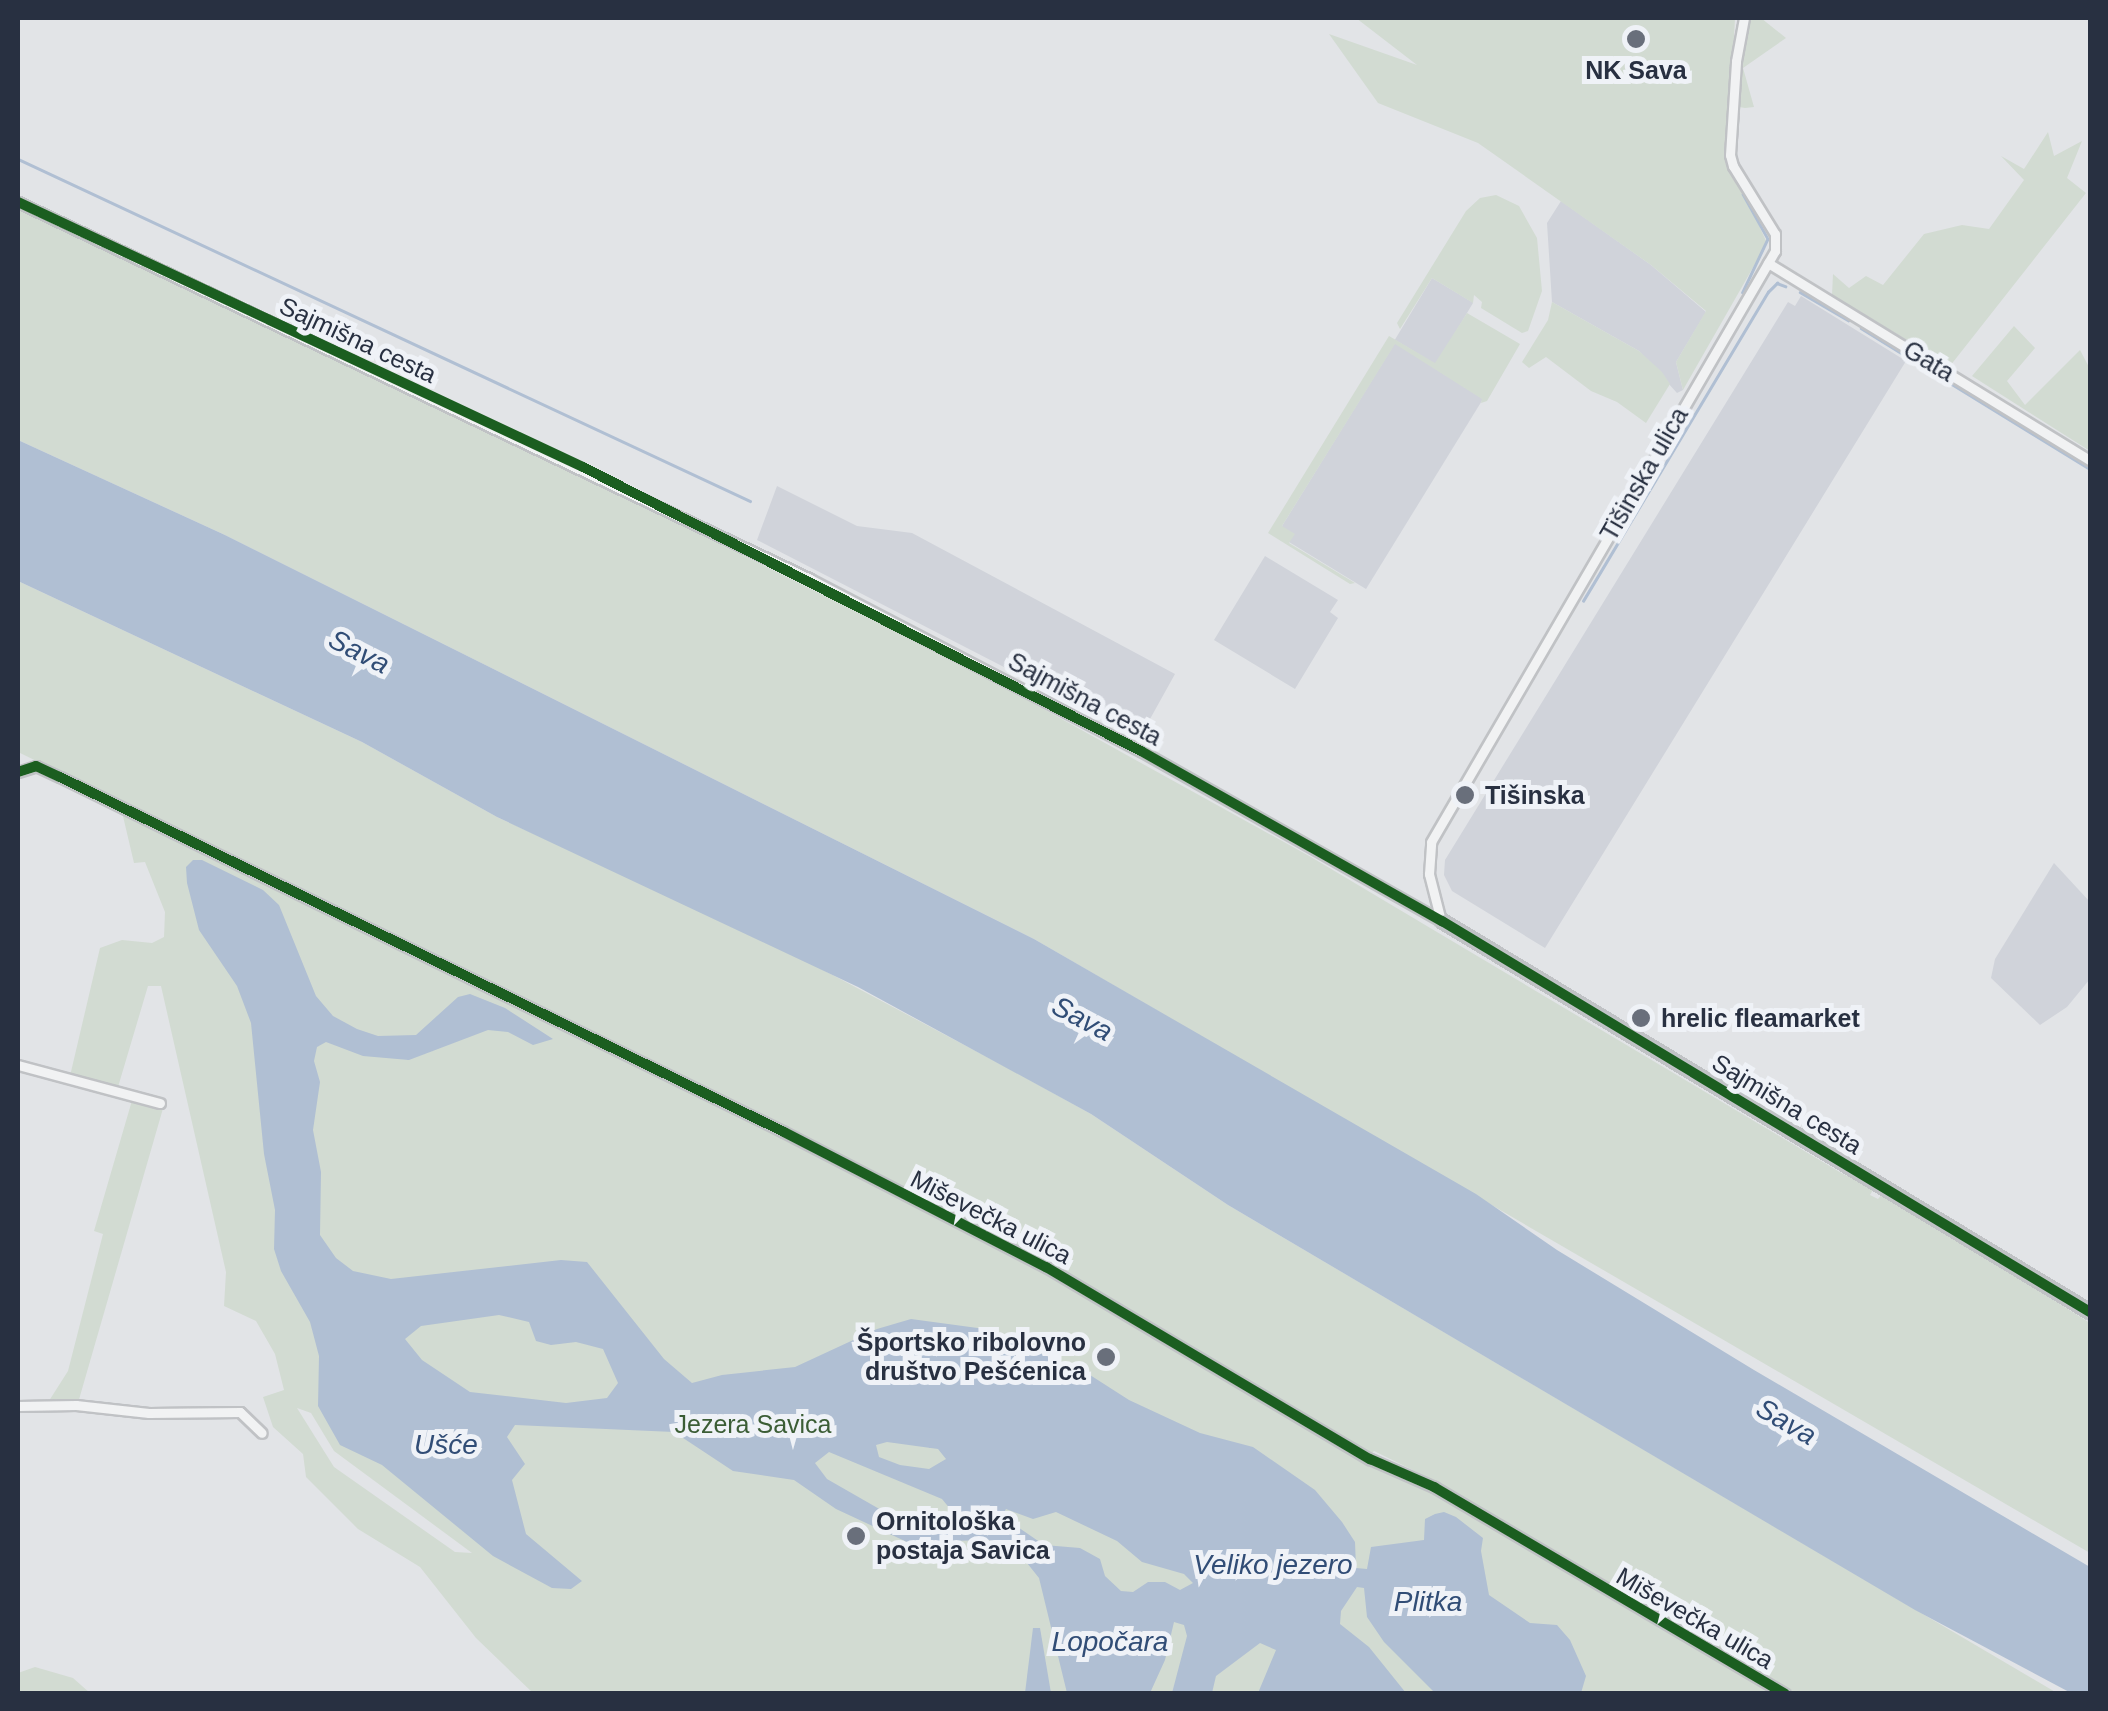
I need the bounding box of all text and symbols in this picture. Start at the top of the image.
marker: NK Sava [1625,28,1647,50]
place label: NK Sava [1585,55,1687,85]
street label: Sajmišna cesta [275,291,441,389]
street label: Gata [1898,334,1960,388]
street label: Tišinska ulica [1594,402,1694,546]
water label: Sava [323,623,395,681]
street label: Sajmišna cesta [1003,646,1167,752]
place label: Tišinska [1485,780,1585,810]
marker: Tišinska [1454,784,1476,806]
water label: Sava [1046,989,1118,1049]
place label: hrelic fleamarket [1661,1003,1860,1033]
marker: hrelic fleamarket [1630,1007,1652,1029]
street label: Sajmišna cesta [1707,1047,1867,1161]
street label: Miševečka ulica [906,1164,1076,1270]
place label: Športsko ribolovno društvo Pešćenica [857,1328,1086,1387]
marker: Športsko ribolovno društvo Pešćenica [1095,1346,1117,1368]
water label: Sava [1750,1391,1822,1453]
park label: Jezera Savica [674,1409,832,1439]
water label: Ušće [414,1428,478,1462]
place label: Ornitološka postaja Savica [876,1507,1050,1566]
marker: Ornitološka postaja Savica [845,1525,867,1547]
water label: Veliko jezero [1193,1548,1353,1582]
street label: Miševečka ulica [1611,1561,1779,1675]
water label: Plitka [1394,1585,1462,1619]
water label: Lopočara [1052,1625,1168,1659]

